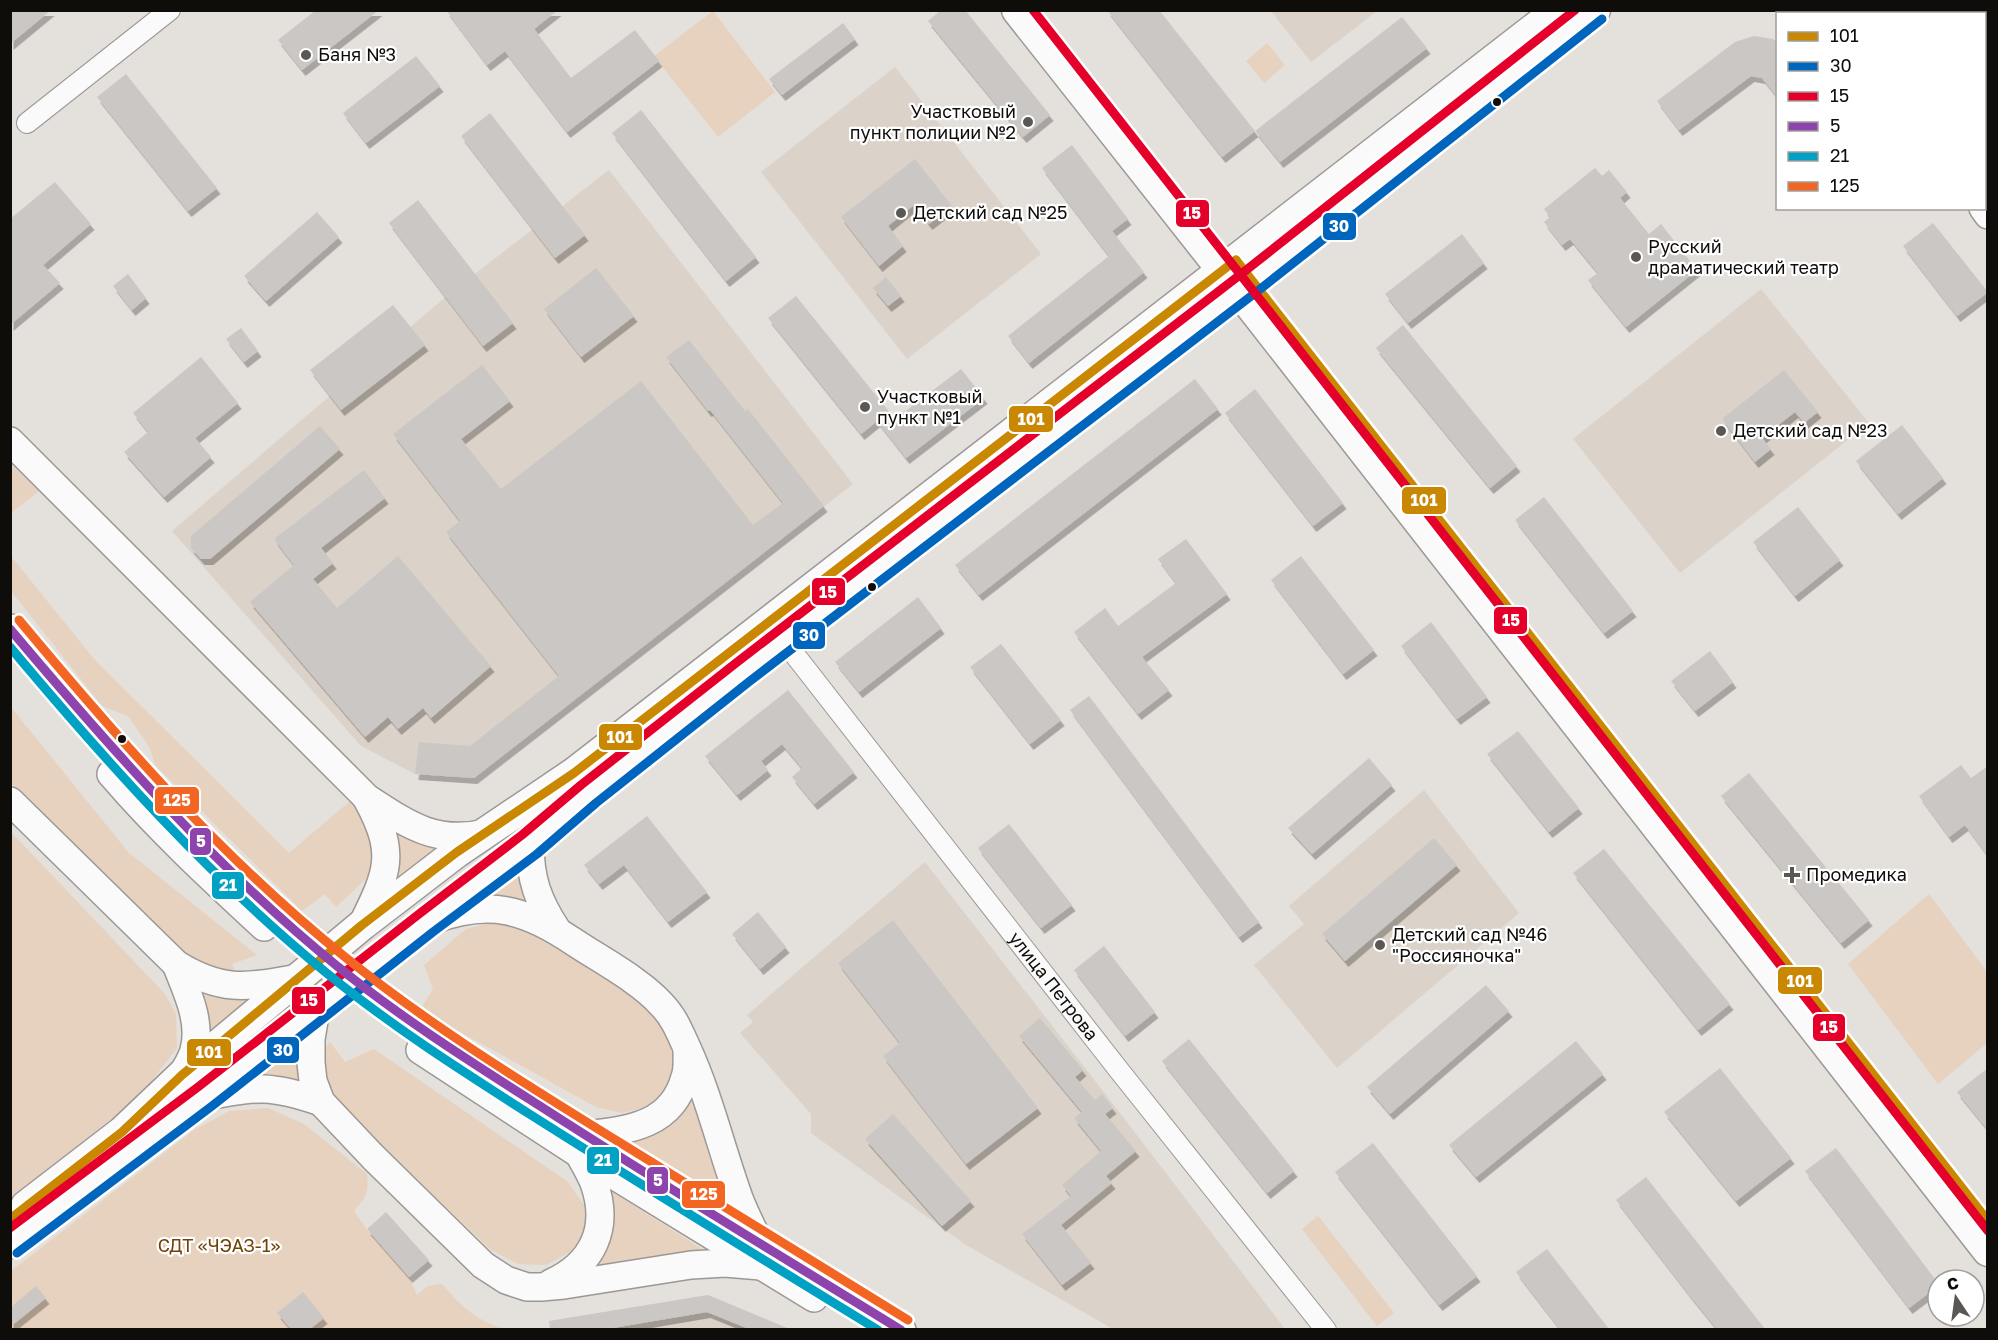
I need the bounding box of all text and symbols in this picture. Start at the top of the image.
legend [1776,12,1986,210]
text: 101 [1830,24,1859,46]
place label: Баня №3 [318,43,396,65]
marker: Баня №3 [299,48,313,62]
text: 30 [1830,54,1852,76]
text: 15 [1830,84,1849,106]
unlabelled marker [1491,96,1503,108]
place label: Участковый пункт полиции №2 [850,100,1016,143]
text: 5 [1830,114,1840,136]
marker: Участковый пункт полиции №2 [1021,115,1035,129]
text: 21 [1830,144,1849,166]
text: 125 [1830,174,1860,196]
line badge: 15 [1175,199,1210,228]
place label: Детский сад №25 [913,201,1067,223]
text: 15 [1183,203,1201,223]
marker: Детский сад №25 [894,206,908,220]
line badge: 30 [1322,212,1357,241]
text: 30 [1329,216,1349,236]
place label: Русский драматический театр [1648,235,1839,278]
marker: Русский драматический театр [1629,250,1643,264]
place label: Участковый пункт №1 [877,385,983,428]
marker: Участковый пункт №1 [858,400,872,414]
line badge: 101 [1008,405,1054,433]
text: 101 [1018,409,1044,429]
place label: Детский сад №23 [1733,419,1888,441]
marker: Детский сад №23 [1714,424,1728,438]
line badge: 101 [1401,486,1447,515]
text: 101 [1411,490,1437,510]
line badge: 15 [811,577,846,606]
unlabelled marker [866,581,878,593]
text: 15 [819,582,837,602]
line badge: 15 [1493,606,1528,635]
text: 15 [1502,610,1520,630]
line badge: 30 [792,621,826,650]
text: 30 [799,625,819,645]
line badge: 101 [598,723,643,751]
text: 101 [607,727,633,747]
unlabelled marker [116,733,128,745]
line badge: 125 [154,786,200,815]
text: 125 [163,790,191,810]
line badge: 5 [189,827,212,856]
text: 5 [196,831,206,851]
place label: Промедика [1806,863,1907,885]
marker: Промедика [1783,866,1801,884]
line badge: 21 [211,871,245,900]
text: 21 [219,875,237,895]
place label: Детский сад №46 "Россияночка" [1392,923,1547,966]
street label: улица Петрова [1005,927,1104,1045]
marker: Детский сад №46 "Россияночка" [1373,938,1387,952]
line badge: 101 [1777,966,1823,995]
text: 101 [1787,971,1813,991]
line badge: 15 [291,986,326,1015]
text: 15 [300,990,318,1010]
line badge: 15 [1812,1013,1846,1042]
text: 15 [1820,1017,1838,1037]
line badge: 30 [266,1036,300,1064]
line badge: 101 [186,1038,232,1067]
text: 30 [273,1040,293,1060]
text: 101 [196,1042,222,1062]
line badge: 21 [586,1146,620,1175]
text: 21 [594,1150,612,1170]
line badge: 5 [646,1166,669,1195]
text: 5 [653,1170,663,1190]
line badge: 125 [681,1180,726,1209]
text: 125 [690,1184,718,1204]
park label: СДТ «ЧЭАЗ-1» [158,1234,280,1256]
north arrow [1926,1268,1986,1328]
text: С [1945,1272,1960,1294]

